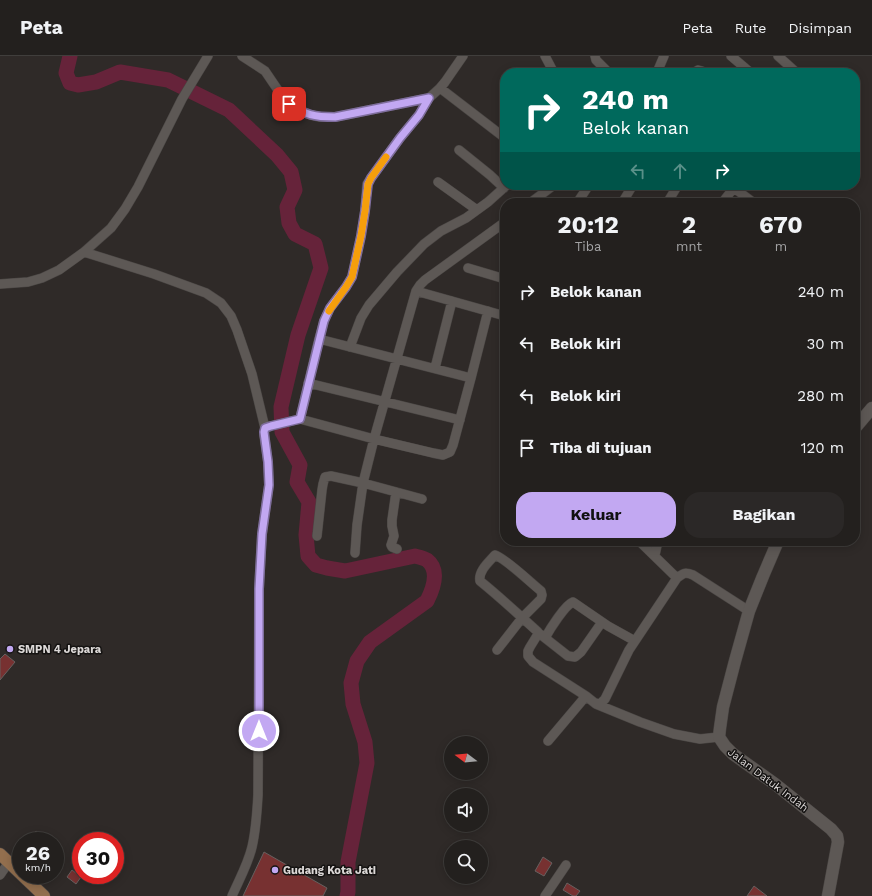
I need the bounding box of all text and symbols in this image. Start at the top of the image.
text: Peta [20,16,63,39]
text: Peta [683,20,713,36]
text: Rute [735,20,766,36]
text: Disimpan [788,20,852,36]
text: 240 m [582,83,669,116]
icon: right [516,84,568,136]
pin [272,87,306,121]
icon: arrive [278,93,300,115]
text: Belok kanan [582,117,689,138]
icon: left [627,160,649,182]
icon: ahead [669,160,691,182]
icon: right [711,160,733,182]
text: 20:12 [557,211,619,239]
text: 2 [682,211,696,239]
text: 670 [759,211,803,239]
text: Tiba [575,239,601,254]
text: mnt [676,239,702,254]
text: m [775,239,787,254]
icon: right [516,281,538,303]
text: Belok kanan [550,283,641,301]
text: 240 m [798,283,844,301]
icon: left [516,333,538,355]
text: Belok kiri [550,335,621,353]
text: 30 m [807,335,844,353]
icon: left [516,385,538,407]
text: Belok kiri [550,387,621,405]
text: 280 m [797,387,844,405]
icon: arrive [516,437,538,459]
text: Tiba di tujuan [550,439,652,457]
text: 120 m [801,439,844,457]
button: Keluar [516,492,676,538]
button: Bagikan [684,492,844,538]
place label: SMPN 4 Jepara [18,643,102,656]
marker: SMPN 4 Jepara [5,644,15,654]
position arrow [238,710,280,752]
north arrow [444,736,488,780]
map controls [444,736,488,884]
street label: Jalan Datuk Indah [725,745,811,815]
button: sound [444,788,488,832]
speed limit sign: 30 [72,832,124,884]
button: search [444,840,488,884]
text: 26 [26,841,50,865]
text: km/h [25,862,51,873]
place label: Gudang Kota Jati [283,864,376,877]
marker: Gudang Kota Jati [270,865,280,875]

